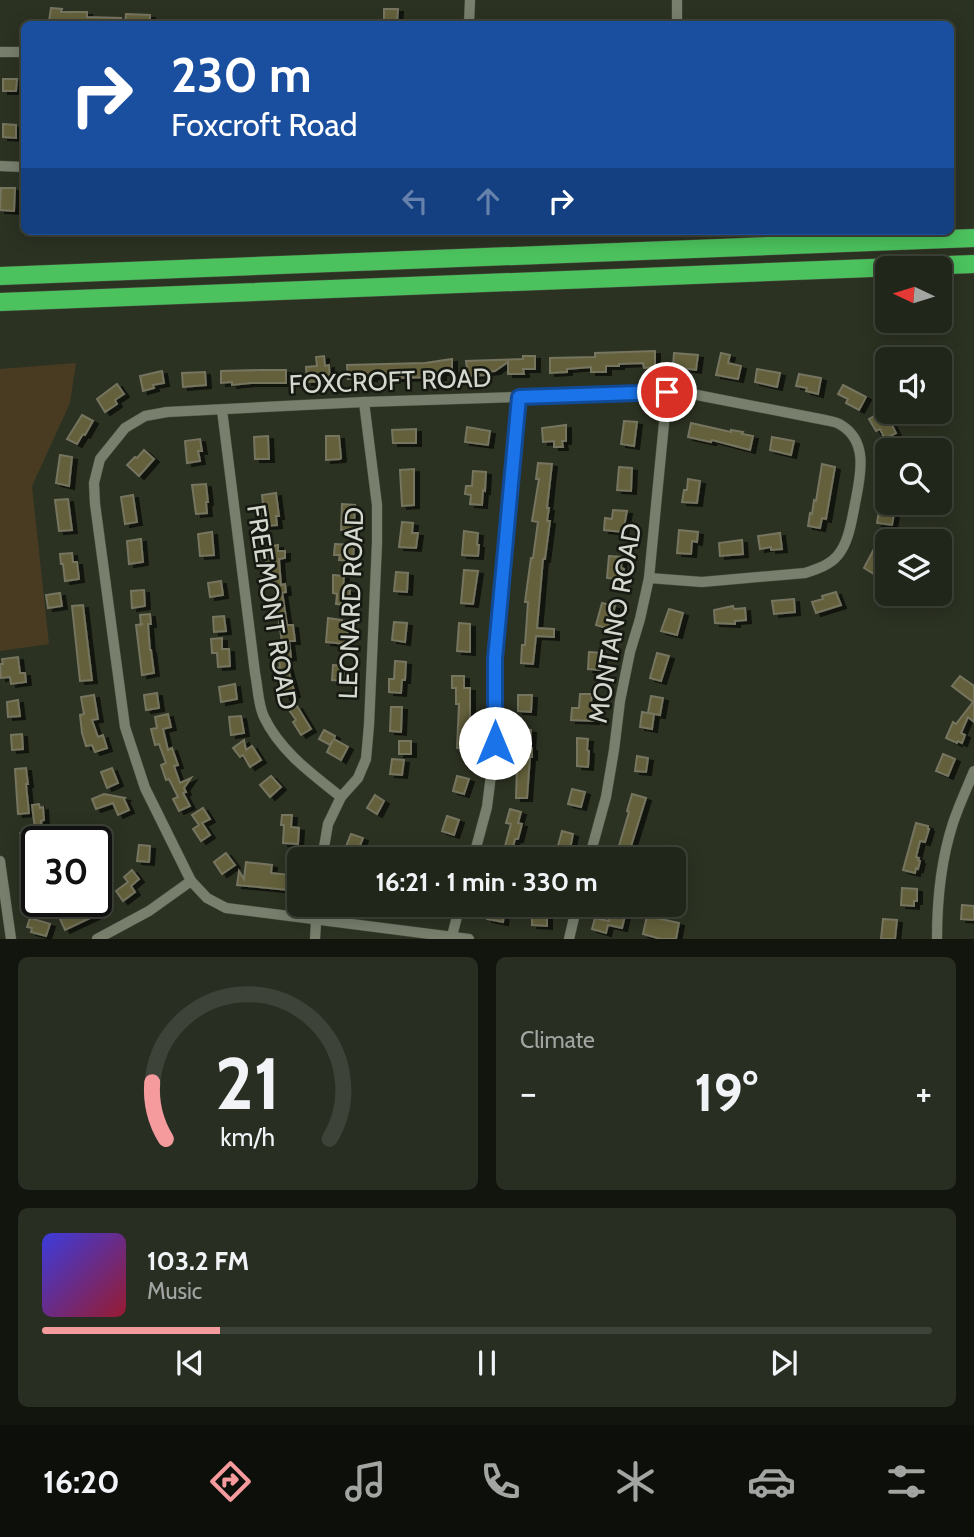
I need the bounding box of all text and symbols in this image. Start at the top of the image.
text: 230 m [171,45,312,104]
icon: right [56,49,147,140]
text: Foxcroft Road [171,105,358,144]
icon: left [396,182,434,220]
icon: ahead [469,182,507,220]
icon: right [542,182,580,220]
north arrow [875,256,952,332]
map controls [875,256,952,606]
button: sound [875,347,952,424]
street label: FOXCROFT ROAD [288,361,492,401]
pin [637,362,697,422]
icon: arrive [648,373,686,411]
button: search [875,438,952,515]
street label: FREEMONT ROAD [240,502,304,712]
street label: LEONARD ROAD [332,506,370,700]
street label: MONTANO ROAD [582,521,648,725]
button: layers [875,529,952,606]
position arrow [458,706,532,780]
speed limit sign: 30 [21,826,112,917]
text: 16:21 · 1 min · 330 m [375,866,598,898]
text: Climate [520,1026,595,1054]
text: 21 [215,1040,281,1128]
text: 19° [694,1061,758,1124]
text: − [520,1069,537,1116]
text: + [915,1069,932,1116]
text: km/h [221,1122,275,1152]
text: 103.2 FM [147,1245,249,1277]
text: Music [147,1277,202,1305]
icon: previous [171,1344,209,1382]
icon: pause [468,1344,506,1382]
icon: next [765,1344,803,1382]
icon: directions [206,1457,255,1506]
icon: music [341,1457,390,1506]
icon: phone [476,1457,525,1506]
icon: climate [611,1457,660,1506]
icon: car [747,1457,796,1506]
icon: filters [882,1457,931,1506]
text: 16:20 [43,1462,120,1501]

